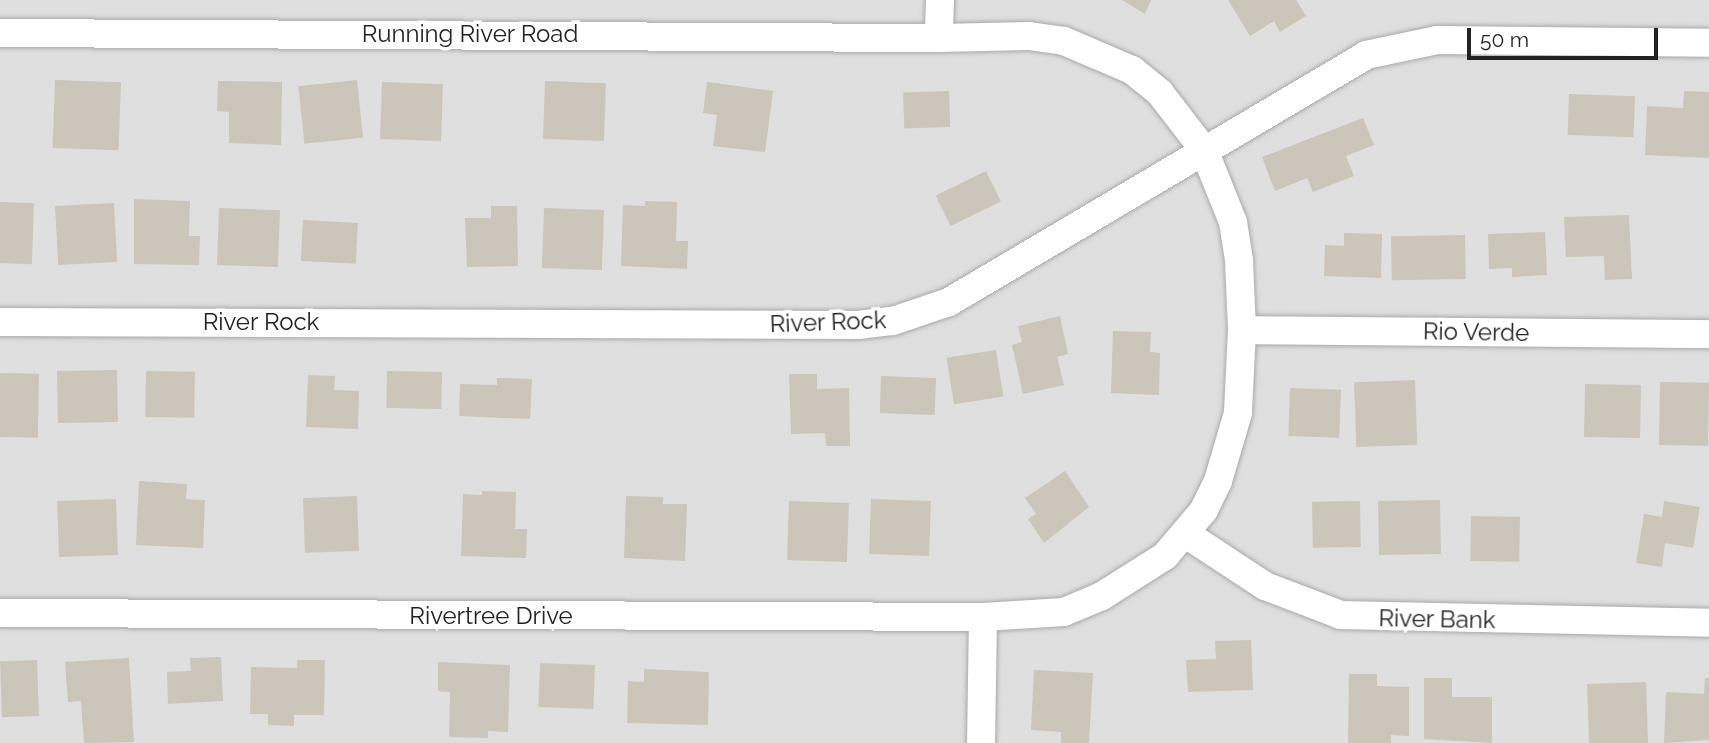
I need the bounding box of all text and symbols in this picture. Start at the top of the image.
scale bar [1471,14,1662,58]
street label: Running River Road [361,20,579,48]
text: 50 m [1480,27,1529,52]
street label: River Rock [769,306,887,338]
street label: River Rock [202,308,320,336]
street label: Rio Verde [1422,317,1530,347]
street label: Rivertree Drive [409,602,573,630]
street label: River Bank [1378,604,1496,634]

